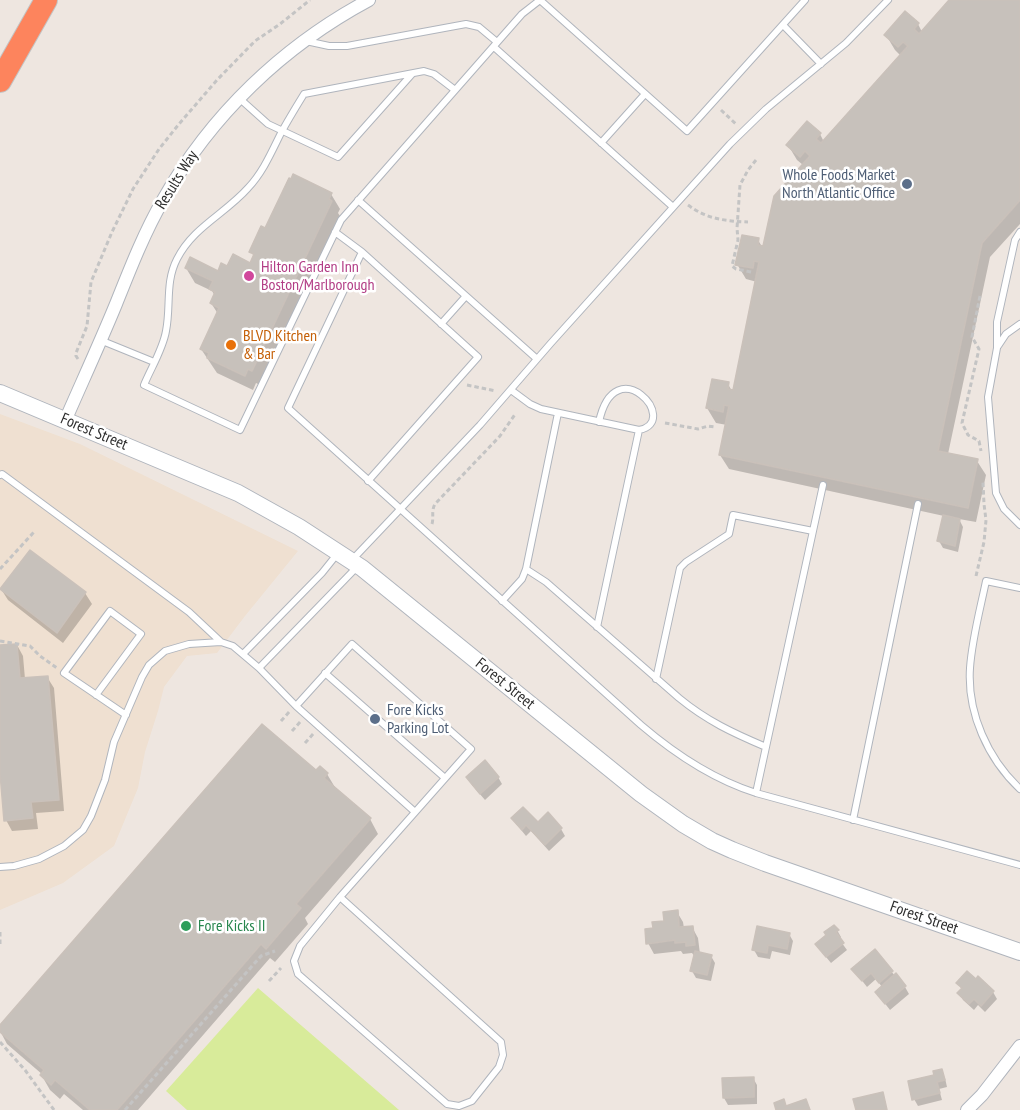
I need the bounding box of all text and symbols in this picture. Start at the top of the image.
street label: Results Way [151,147,203,213]
place label: Whole Foods Market North Atlantic Office [782,165,895,203]
marker: Whole Foods Market North Atlantic Office [900,177,914,191]
place label: Hilton Garden Inn Boston/Marlborough [261,257,375,295]
marker: Hilton Garden Inn Boston/Marlborough [242,269,256,283]
place label: BLVD Kitchen & Bar [243,326,317,364]
marker: BLVD Kitchen & Bar [224,338,238,352]
street label: Forest Street [58,409,130,455]
street label: Forest Street [471,654,539,714]
place label: Fore Kicks Parking Lot [387,700,449,738]
marker: Fore Kicks Parking Lot [368,712,382,726]
street label: Forest Street [887,897,961,939]
place label: Fore Kicks II [198,916,265,936]
marker: Fore Kicks II [179,919,193,933]

